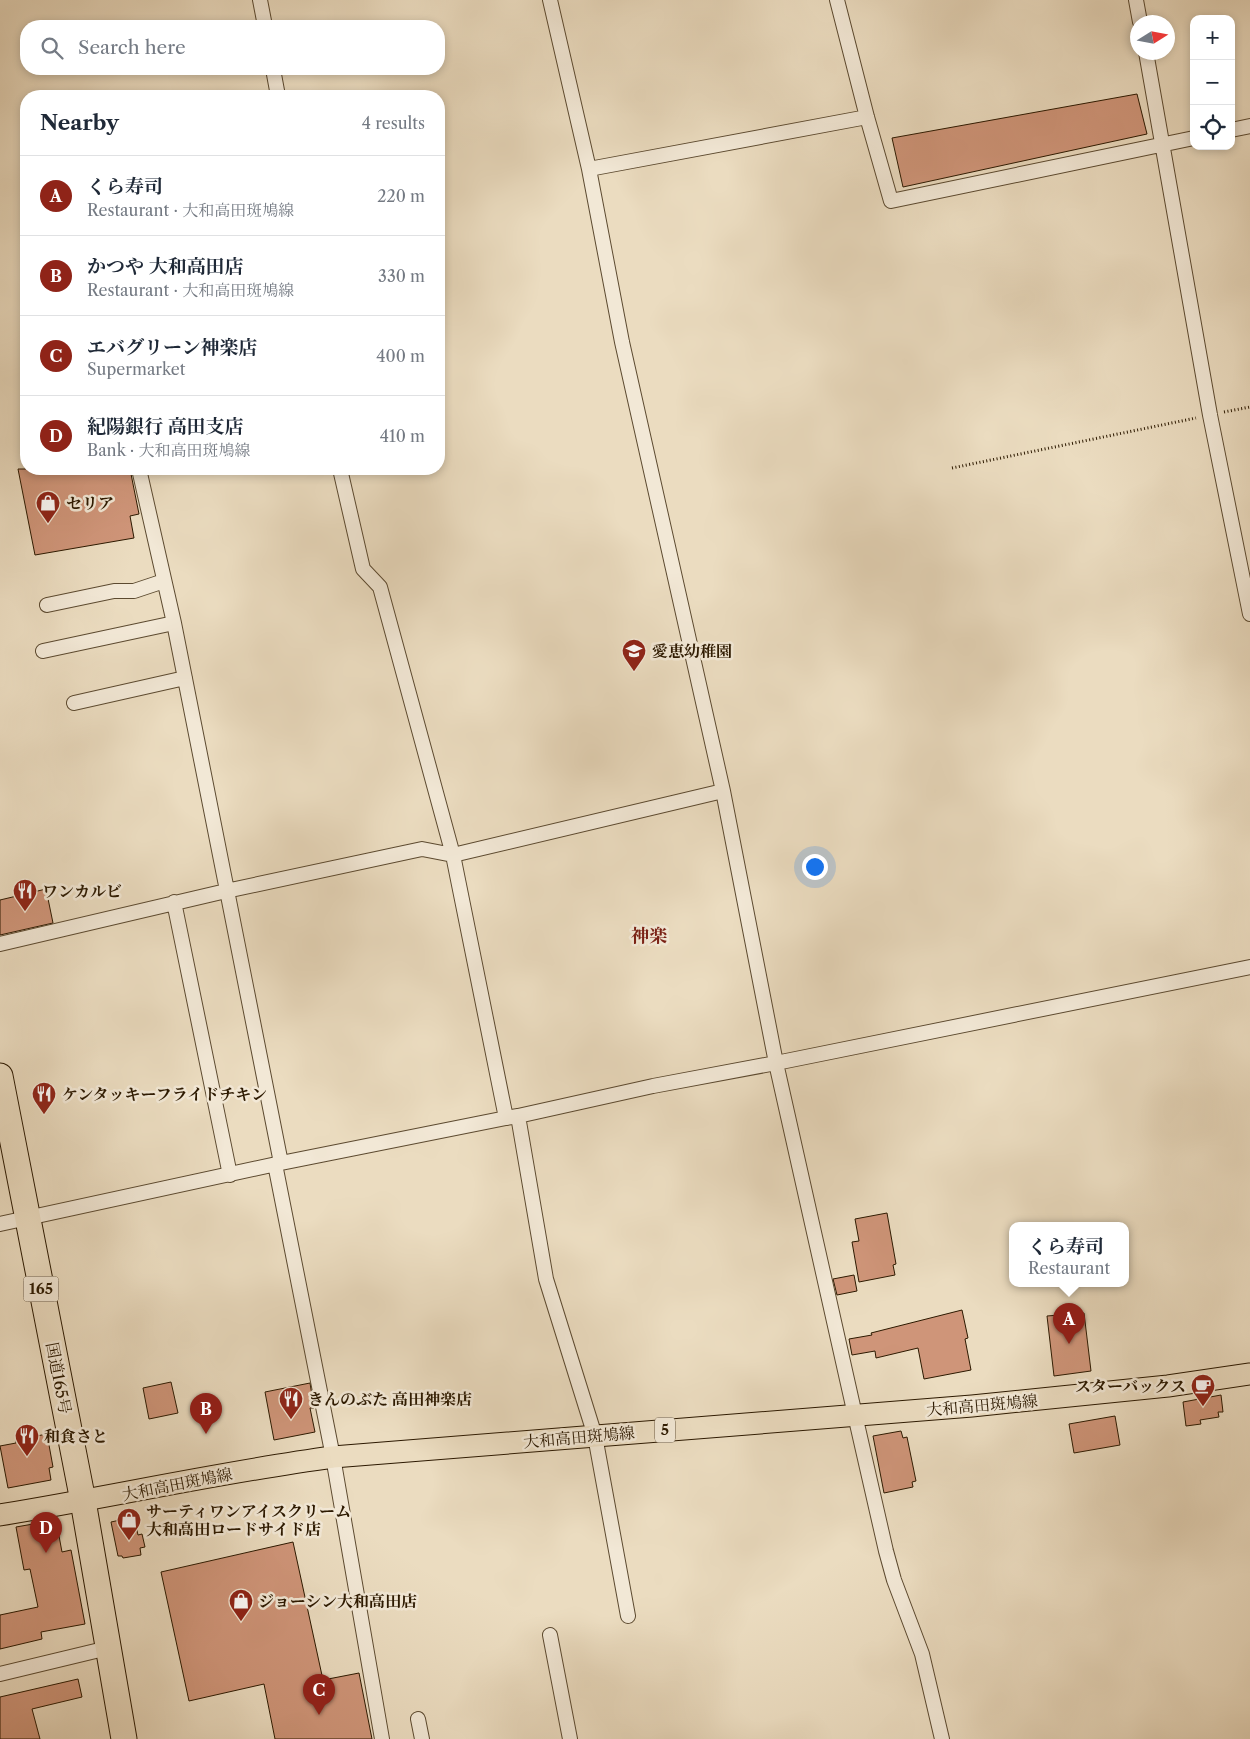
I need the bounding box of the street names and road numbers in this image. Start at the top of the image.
road number: 165 [23,1276,58,1302]
street label: 国道165号 [42,1340,76,1416]
street label: 大和高田斑鳩線 [925,1390,1039,1420]
road number: 5 [655,1418,675,1442]
street label: 大和高田斑鳩線 [522,1422,636,1452]
street label: 大和高田斑鳩線 [120,1463,234,1505]

